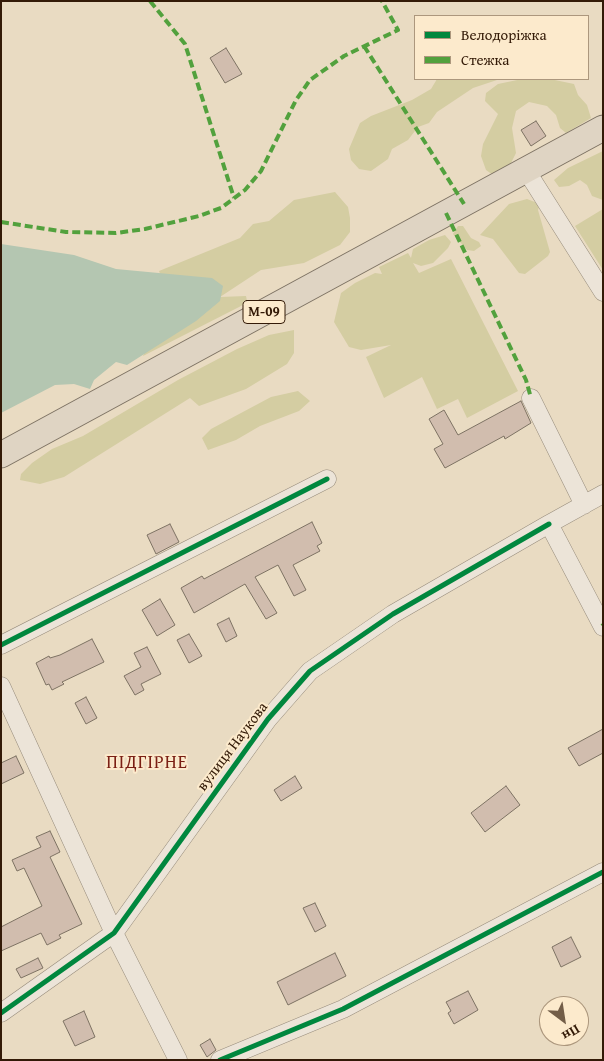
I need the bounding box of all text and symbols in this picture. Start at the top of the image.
legend [414,15,589,80]
text: Велодоріжка [461,24,547,45]
text: Стежка [461,49,509,70]
road number: М-09 [243,300,285,324]
street label: вулиця Наукова [194,699,272,795]
district label: ПІДГІРНЕ [105,752,189,774]
north arrow [539,996,589,1046]
text: Пн [558,1020,584,1046]

